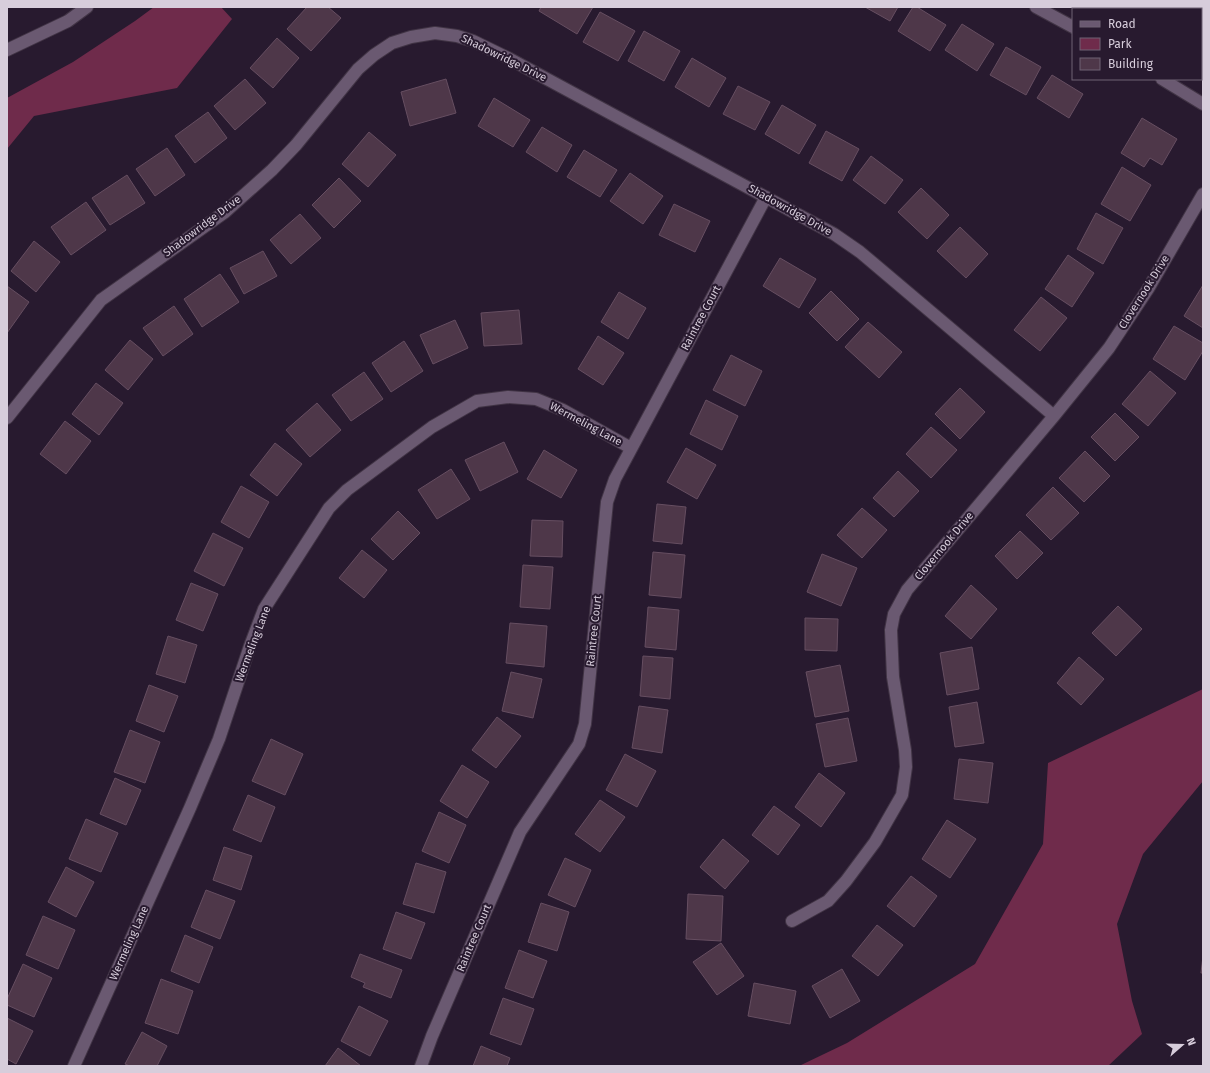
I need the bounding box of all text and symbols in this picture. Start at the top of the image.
legend [1072,8,1202,80]
text: Road [1108,17,1136,31]
street label: Shadowridge Drive [459,32,549,84]
text: Park [1108,37,1132,51]
text: Building [1108,57,1154,71]
street label: Shadowridge Drive [746,182,834,238]
street label: Shadowridge Drive [161,193,243,259]
street label: Clovernook Drive [1116,253,1172,331]
street label: Raintree Court [678,283,724,353]
street label: Wermeling Lane [548,400,624,448]
street label: Clovernook Drive [912,509,976,583]
street label: Raintree Court [584,595,604,667]
street label: Wermeling Lane [233,604,273,684]
street label: Raintree Court [454,902,494,974]
street label: Wermeling Lane [107,904,151,982]
north arrow [1162,1025,1202,1065]
text: N [1184,1036,1198,1047]

